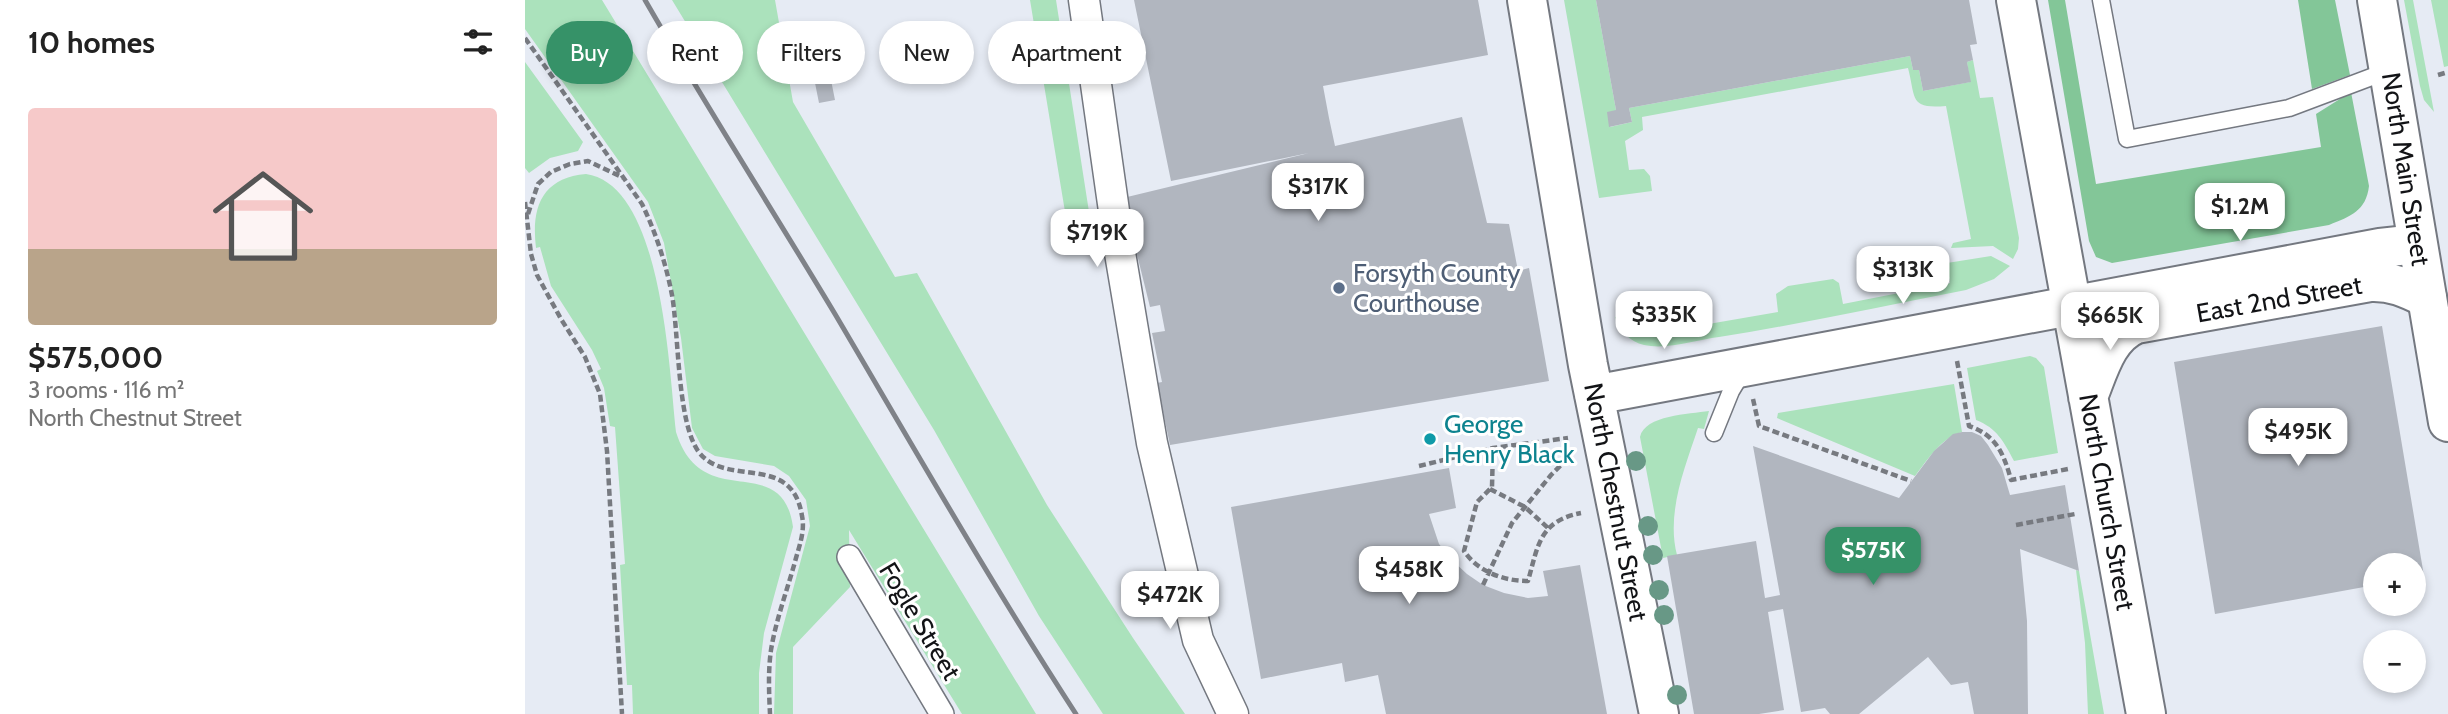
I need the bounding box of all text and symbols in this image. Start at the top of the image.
chip: Buy [546,21,633,84]
chip: Rent [647,21,743,84]
chip: Filters [757,21,865,84]
chip: New [879,21,974,84]
chip: Apartment [988,21,1146,84]
icon: filters [459,23,497,61]
text: 10 homes [28,24,155,61]
street label: North Main Street [2375,70,2437,268]
icon: home [200,153,326,279]
pin: $317K [1269,164,1367,223]
text: $317K [1288,172,1348,200]
pin: $1.2M [2191,184,2289,243]
text: $1.2M [2211,192,2269,220]
pin: $719K [1048,210,1146,269]
text: $719K [1067,218,1127,246]
pin: $313K [1854,246,1952,306]
text: $313K [1872,255,1934,283]
place label: Forsyth County Courthouse [1353,257,1520,319]
street label: East 2nd Street [2194,269,2364,329]
marker: Forsyth County Courthouse [1331,280,1347,296]
pin: $335K [1615,292,1713,351]
pin: $665K [2061,292,2159,352]
text: $335K [1632,300,1696,328]
text: $665K [2077,301,2143,329]
text: $575,000 [28,339,163,376]
text: 3 rooms · 116 m² [28,376,184,404]
street label: North Chestnut Street [1577,380,1655,624]
street label: North Church Street [2072,391,2142,613]
text: North Chestnut Street [28,404,242,432]
place label: George Henry Black [1444,408,1575,470]
pin: $495K [2249,408,2347,468]
text: $495K [2264,417,2332,445]
marker: George Henry Black [1422,431,1438,447]
pin: $575K [1824,528,1922,587]
text: $575K [1841,536,1905,564]
pin: $458K [1360,546,1458,606]
map controls [2363,553,2426,693]
button: + [2363,553,2426,616]
text: $458K [1375,555,1443,583]
street label: Fogle Street [872,556,968,686]
pin: $472K [1121,572,1219,631]
text: $472K [1137,580,1203,608]
button: − [2363,630,2426,693]

